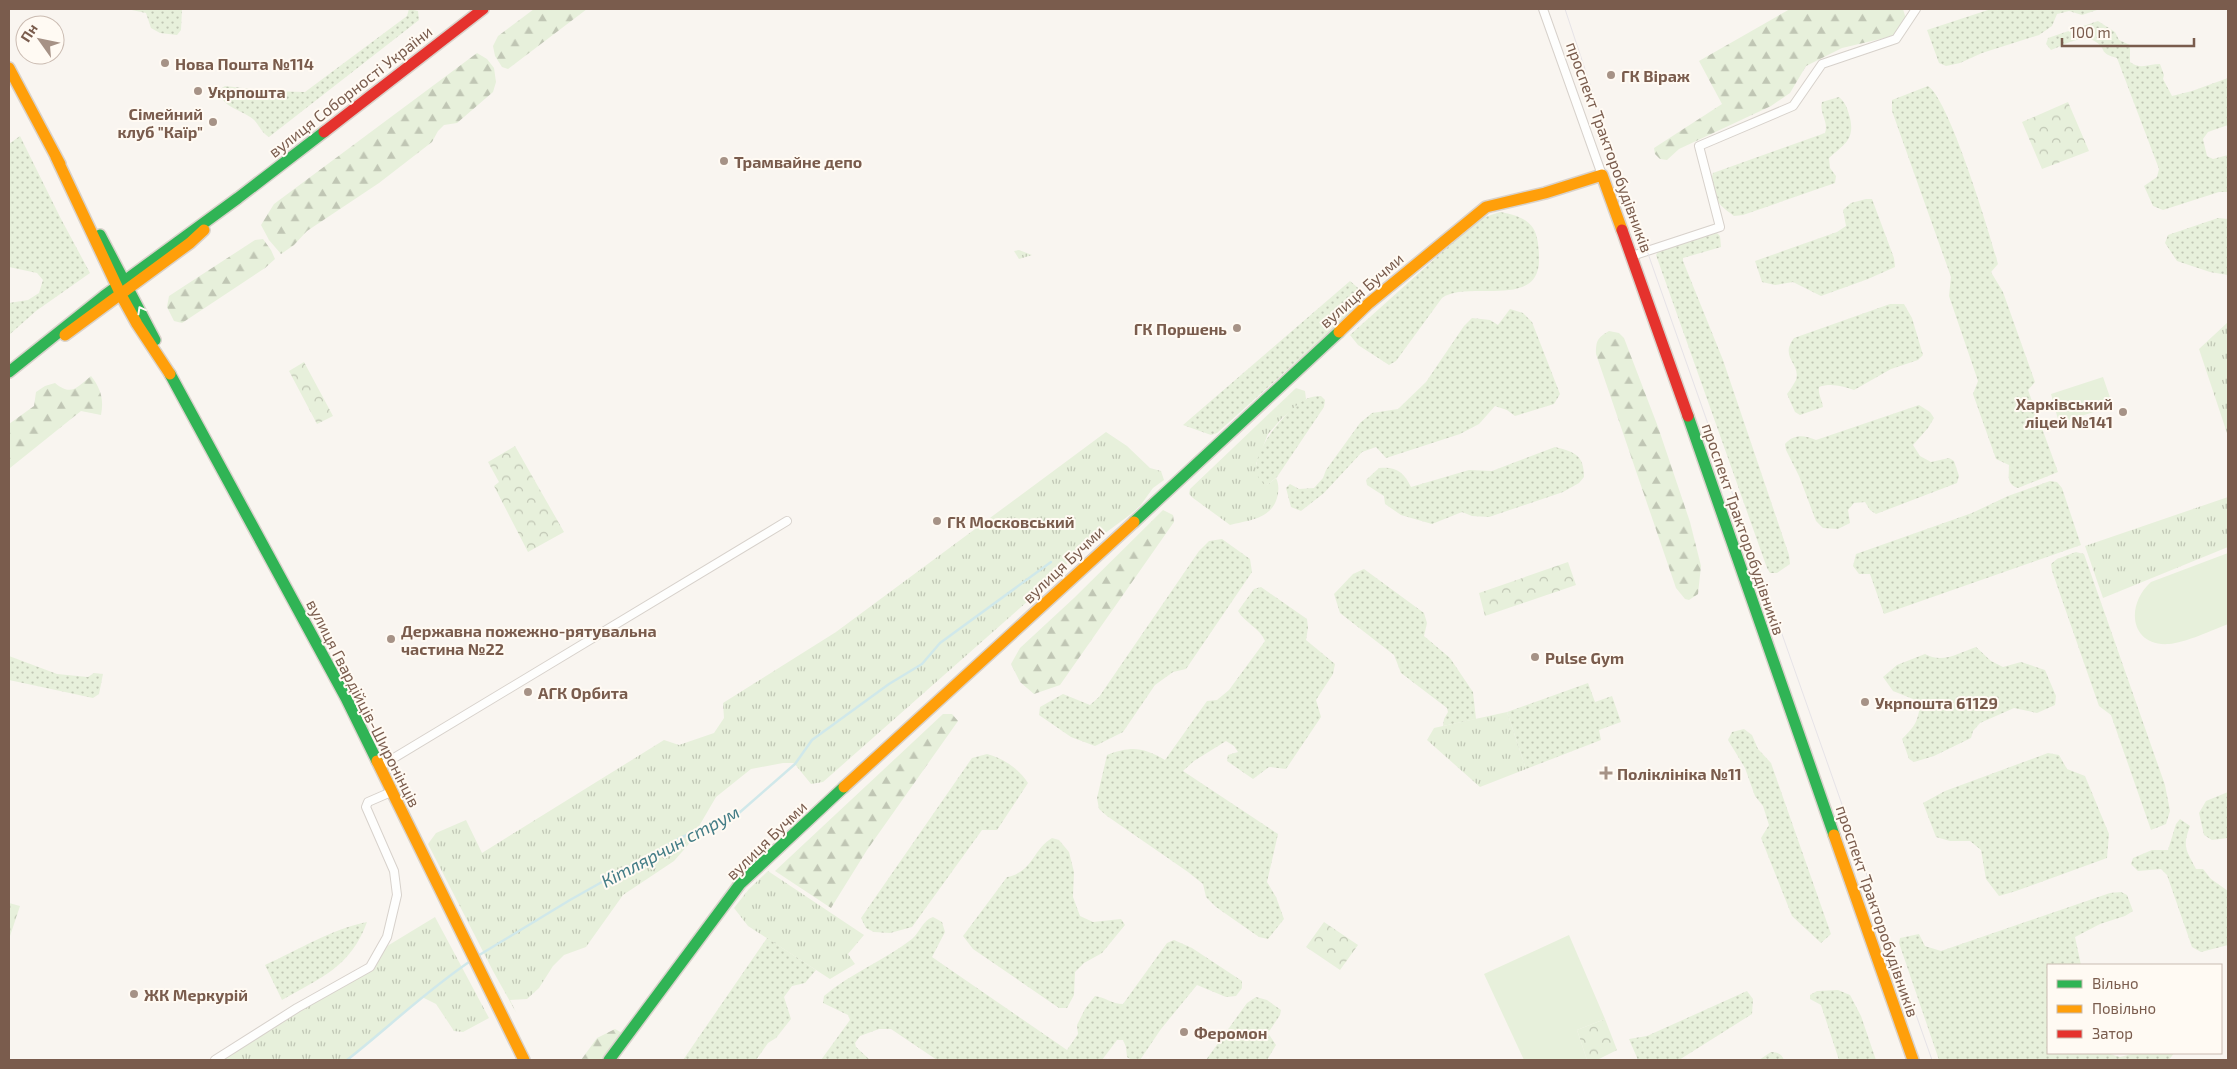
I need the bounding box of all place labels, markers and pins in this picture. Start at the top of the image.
place label: Нова Пошта №114 [175,54,314,73]
marker: Нова Пошта №114 [159,57,171,69]
place label: ГК Віраж [1621,66,1690,85]
marker: ГК Віраж [1605,69,1617,81]
place label: Укрпошта [208,82,286,101]
marker: Укрпошта [192,85,204,97]
place label: Сімейний клуб "Каїр" [117,104,203,141]
marker: Сімейний клуб "Каїр" [207,116,219,128]
place label: Трамвайне депо [734,152,862,171]
marker: Трамвайне депо [718,155,730,167]
place label: ГК Поршень [1134,319,1227,338]
marker: ГК Поршень [1231,322,1243,334]
place label: Харківський ліцей №141 [2016,394,2113,431]
marker: Харківський ліцей №141 [2117,406,2129,418]
place label: ГК Московський [947,512,1075,531]
marker: ГК Московський [931,515,943,527]
place label: Державна пожежно-рятувальна частина №22 [401,621,657,658]
marker: Державна пожежно-рятувальна частина №22 [385,633,397,645]
place label: Pulse Gym [1545,648,1624,668]
marker: Pulse Gym [1529,651,1541,663]
place label: АГК Орбита [538,683,628,702]
marker: АГК Орбита [522,686,534,698]
place label: Укрпошта 61129 [1875,693,1998,712]
marker: Укрпошта 61129 [1859,696,1871,708]
place label: Поліклініка №11 [1617,764,1742,783]
marker: Поліклініка №11 [1599,766,1613,780]
place label: ЖК Меркурій [144,985,248,1004]
marker: ЖК Меркурій [128,988,140,1000]
place label: Феромон [1194,1023,1267,1042]
marker: Феромон [1178,1026,1190,1038]

